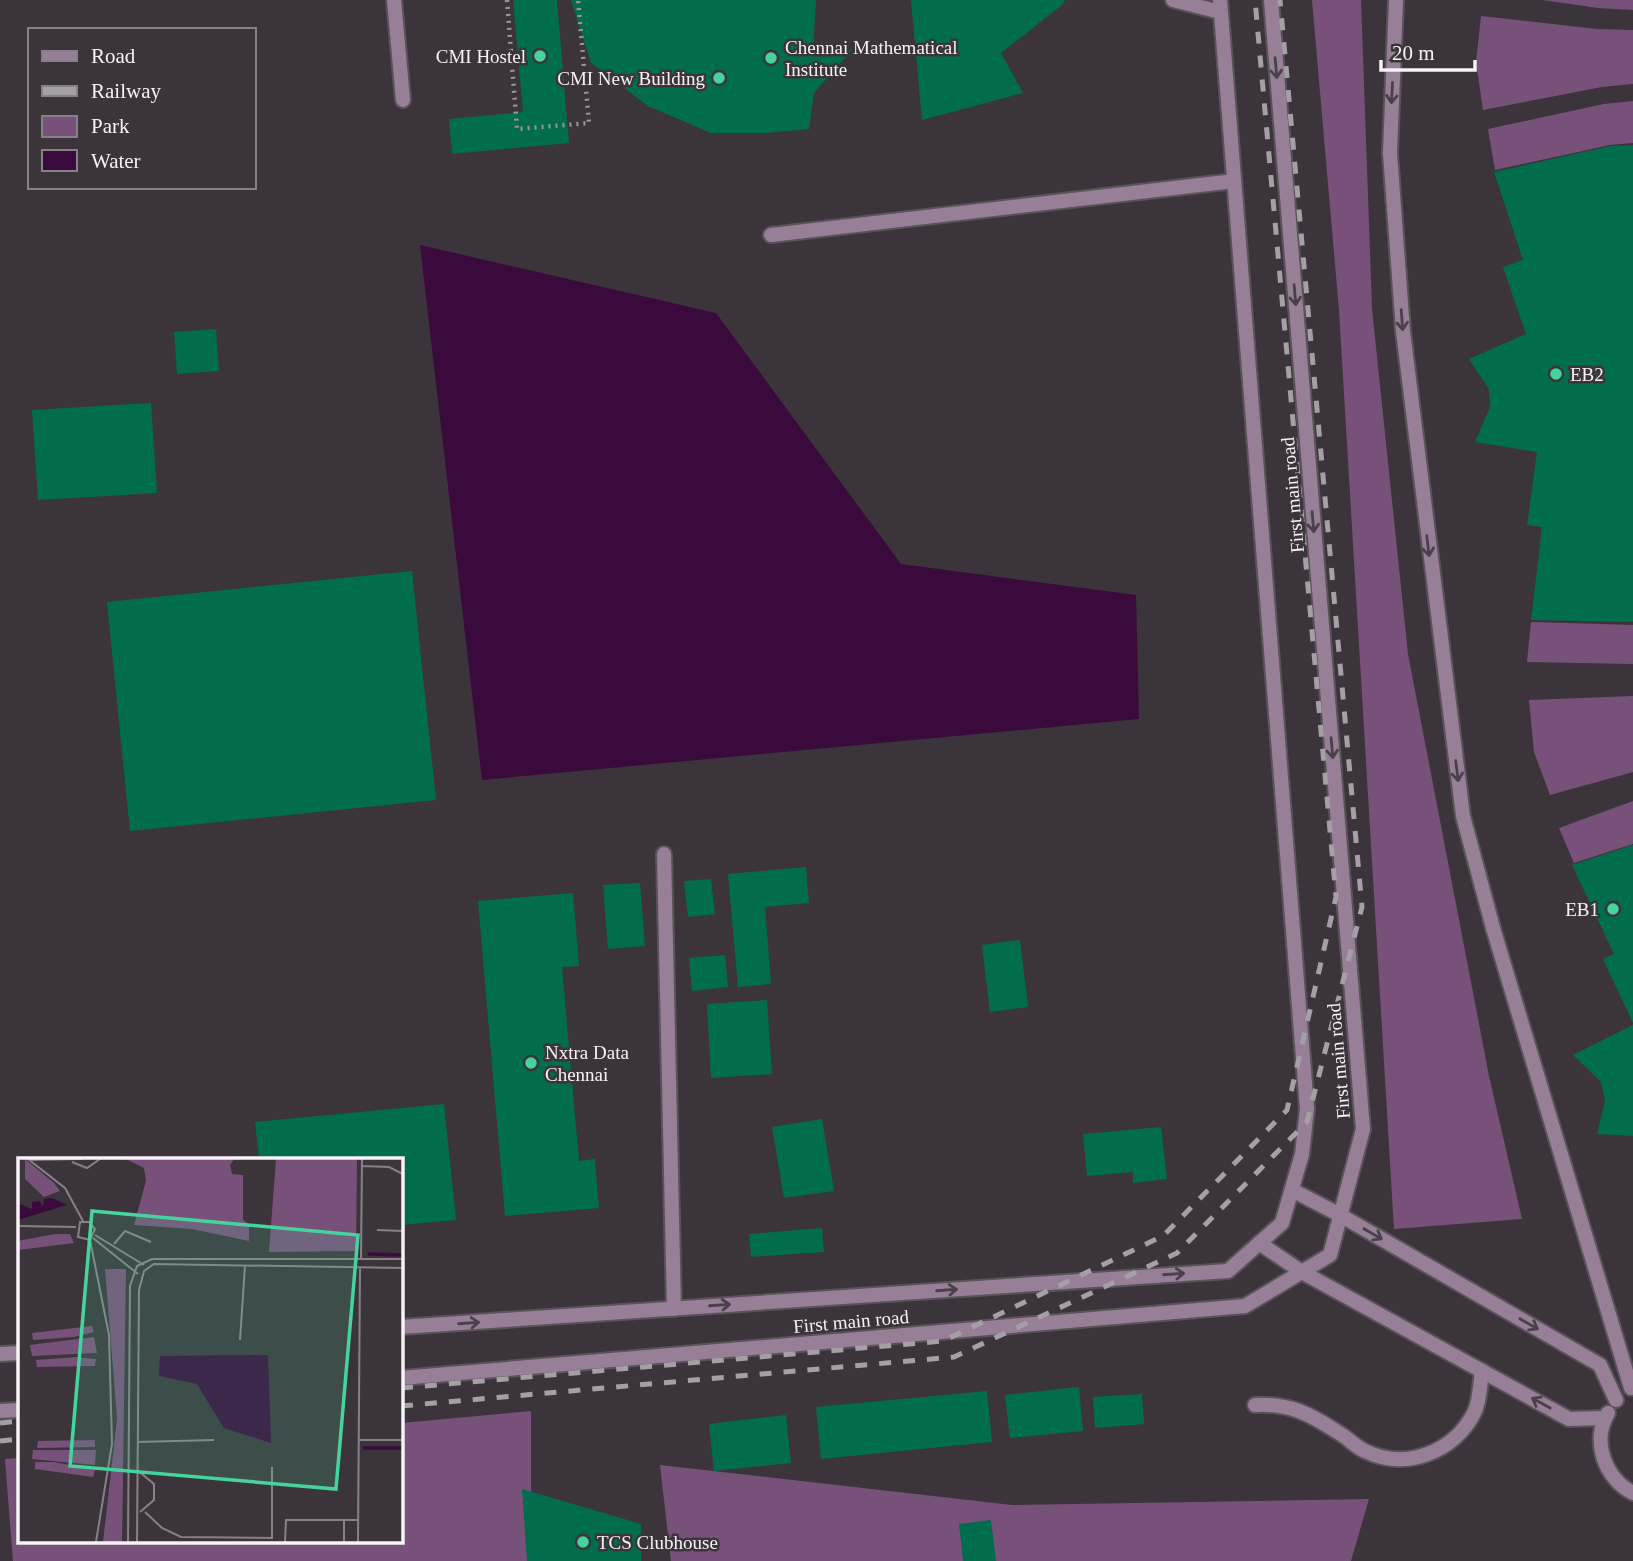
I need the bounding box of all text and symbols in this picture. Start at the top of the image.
legend [28,28,256,189]
scale bar [1381,28,1476,72]
place label: Chennai Mathematical Institute [785,37,958,80]
text: 20 m [1392,41,1435,65]
text: Road [91,44,136,68]
place label: CMI Hostel [436,46,526,67]
marker: CMI Hostel [532,48,548,64]
marker: Chennai Mathematical Institute [763,50,779,66]
one-way arrow [1270,56,1283,79]
place label: CMI New Building [557,68,705,89]
marker: CMI New Building [711,70,727,86]
text: Railway [91,79,161,103]
one-way arrow [1386,81,1399,104]
text: Park [91,114,130,138]
text: Water [91,149,141,173]
one-way arrow [1289,283,1302,306]
one-way arrow [1396,308,1409,330]
place label: EB2 [1570,364,1604,385]
marker: EB2 [1548,366,1564,382]
street label: First main road [1277,436,1308,554]
one-way arrow [1307,510,1320,532]
one-way arrow [1421,534,1434,557]
one-way arrow [1326,736,1339,759]
one-way arrow [1451,759,1464,782]
place label: EB1 [1565,899,1599,920]
marker: EB1 [1605,901,1621,917]
street label: First main road [1323,1002,1354,1120]
place label: Nxtra Data Chennai [545,1042,629,1085]
marker: Nxtra Data Chennai [523,1055,539,1071]
inset map [18,1158,402,1544]
one-way arrow [1363,1228,1383,1242]
one-way arrow [1162,1268,1185,1281]
one-way arrow [935,1283,958,1296]
one-way arrow [708,1299,731,1312]
street label: First main road [792,1306,910,1337]
one-way arrow [457,1316,480,1329]
one-way arrow [1519,1318,1539,1332]
one-way arrow [1531,1396,1551,1410]
place label: TCS Clubhouse [597,1532,718,1553]
marker: TCS Clubhouse [575,1534,591,1550]

